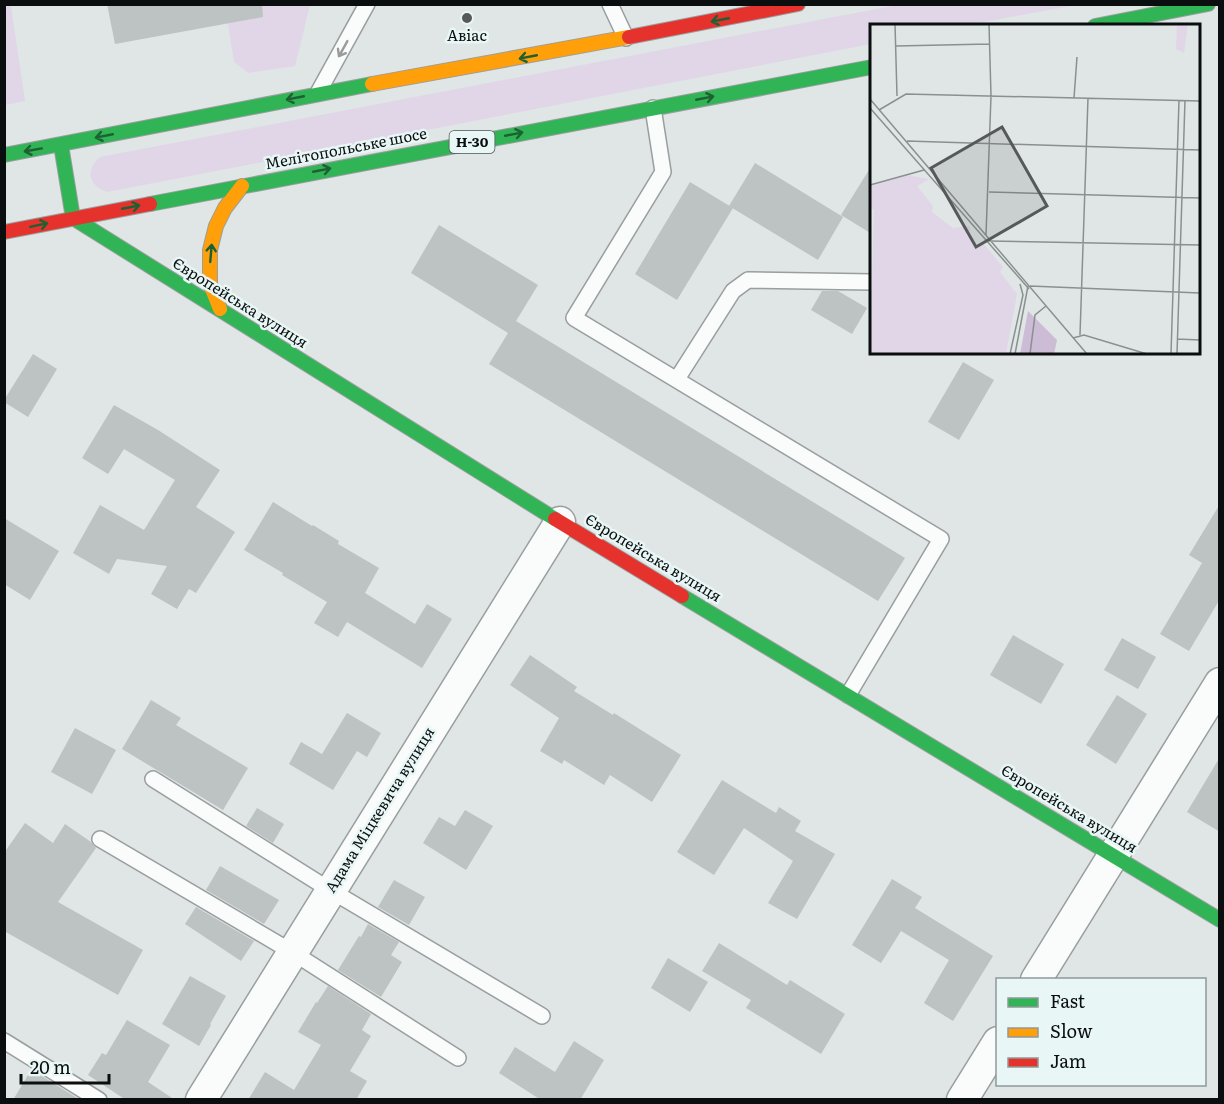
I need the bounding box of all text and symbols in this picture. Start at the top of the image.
marker: Авіас [460,11,474,25]
one-way arrow [711,15,730,26]
place label: Авіас [447,23,487,46]
inset map [870,24,1200,354]
one-way arrow [336,40,348,57]
one-way arrow [519,51,539,62]
one-way arrow [695,92,715,103]
one-way arrow [286,93,305,104]
street label: Мелітопольське шосе [263,121,429,175]
one-way arrow [503,128,523,139]
one-way arrow [95,131,114,142]
road number: Н-30 [450,131,494,153]
one-way arrow [23,145,43,156]
one-way arrow [312,164,331,175]
one-way arrow [120,201,140,212]
one-way arrow [29,219,48,230]
one-way arrow [206,243,217,263]
street label: Європейська вулиця [169,251,313,353]
street label: Європейська вулиця [581,507,726,607]
street label: Адама Міцкевича вулиця [318,722,439,897]
street label: Європейська вулиця [997,758,1142,858]
legend [996,978,1206,1086]
text: Fast [1050,987,1086,1014]
text: Slow [1050,1017,1093,1044]
scale bar [21,1047,110,1085]
text: Jam [1050,1047,1086,1074]
text: 20 m [30,1053,71,1080]

